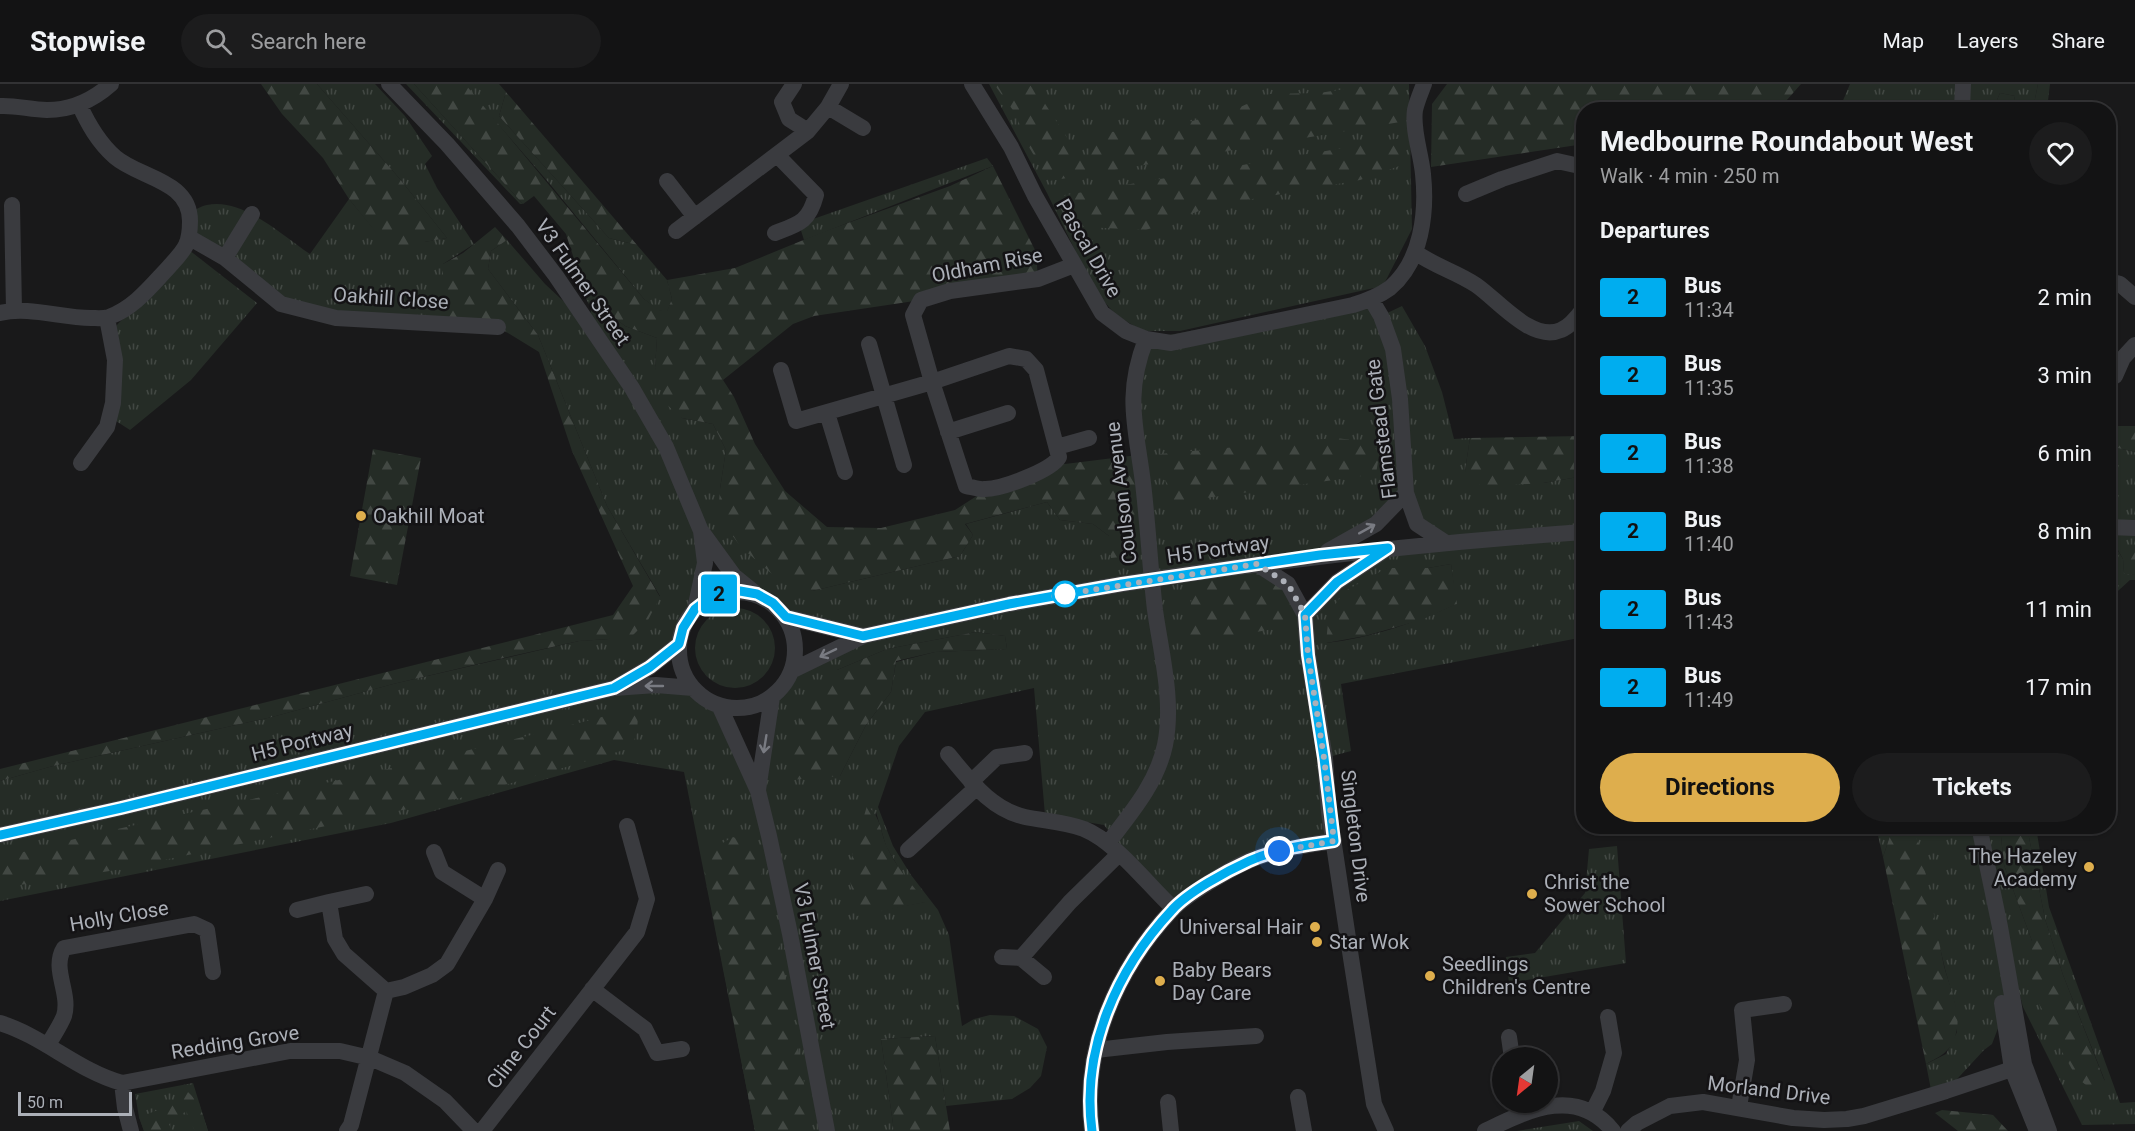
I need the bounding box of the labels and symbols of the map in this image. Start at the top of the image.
street label: Pascal Drive [1051,194,1127,302]
street label: V3 Fulmer Street [531,214,635,350]
street label: Oldham Rise [930,242,1044,288]
street label: Oakhill Close [333,282,449,314]
street label: Flamstead Gate [1361,358,1401,500]
street label: Coulson Avenue [1100,420,1142,566]
place label: Oakhill Moat [373,504,485,528]
marker: Oakhill Moat [354,509,368,523]
one-way arrow [1358,523,1375,535]
street label: H5 Portway [1165,530,1271,568]
line badge: 2 [700,574,738,614]
unlabelled marker [1052,581,1078,607]
one-way arrow [819,647,837,659]
one-way arrow [644,680,664,692]
street label: H5 Portway [249,718,356,766]
one-way arrow [759,734,770,754]
street label: Singleton Drive [1336,768,1376,904]
your location [1264,836,1294,866]
place label: The Hazeley Academy [1968,844,2078,891]
marker: The Hazeley Academy [2082,860,2096,874]
place label: Christ the Sower School [1544,870,1666,917]
street label: V3 Fulmer Street [789,881,841,1031]
marker: Christ the Sower School [1525,887,1539,901]
street label: Holly Close [68,895,170,937]
place label: Universal Hair [1179,915,1303,939]
marker: Universal Hair [1308,920,1322,934]
place label: Star Wok [1329,930,1410,954]
marker: Star Wok [1310,935,1324,949]
place label: Seedlings Children's Centre [1442,952,1591,999]
place label: Baby Bears Day Care [1172,958,1272,1005]
marker: Seedlings Children's Centre [1423,969,1437,983]
marker: Baby Bears Day Care [1153,974,1167,988]
street label: Cline Court [481,1001,561,1093]
street label: Redding Grove [169,1020,301,1064]
north arrow [1492,1047,1558,1113]
street label: Morland Drive [1706,1071,1832,1109]
scale bar [18,1089,132,1116]

